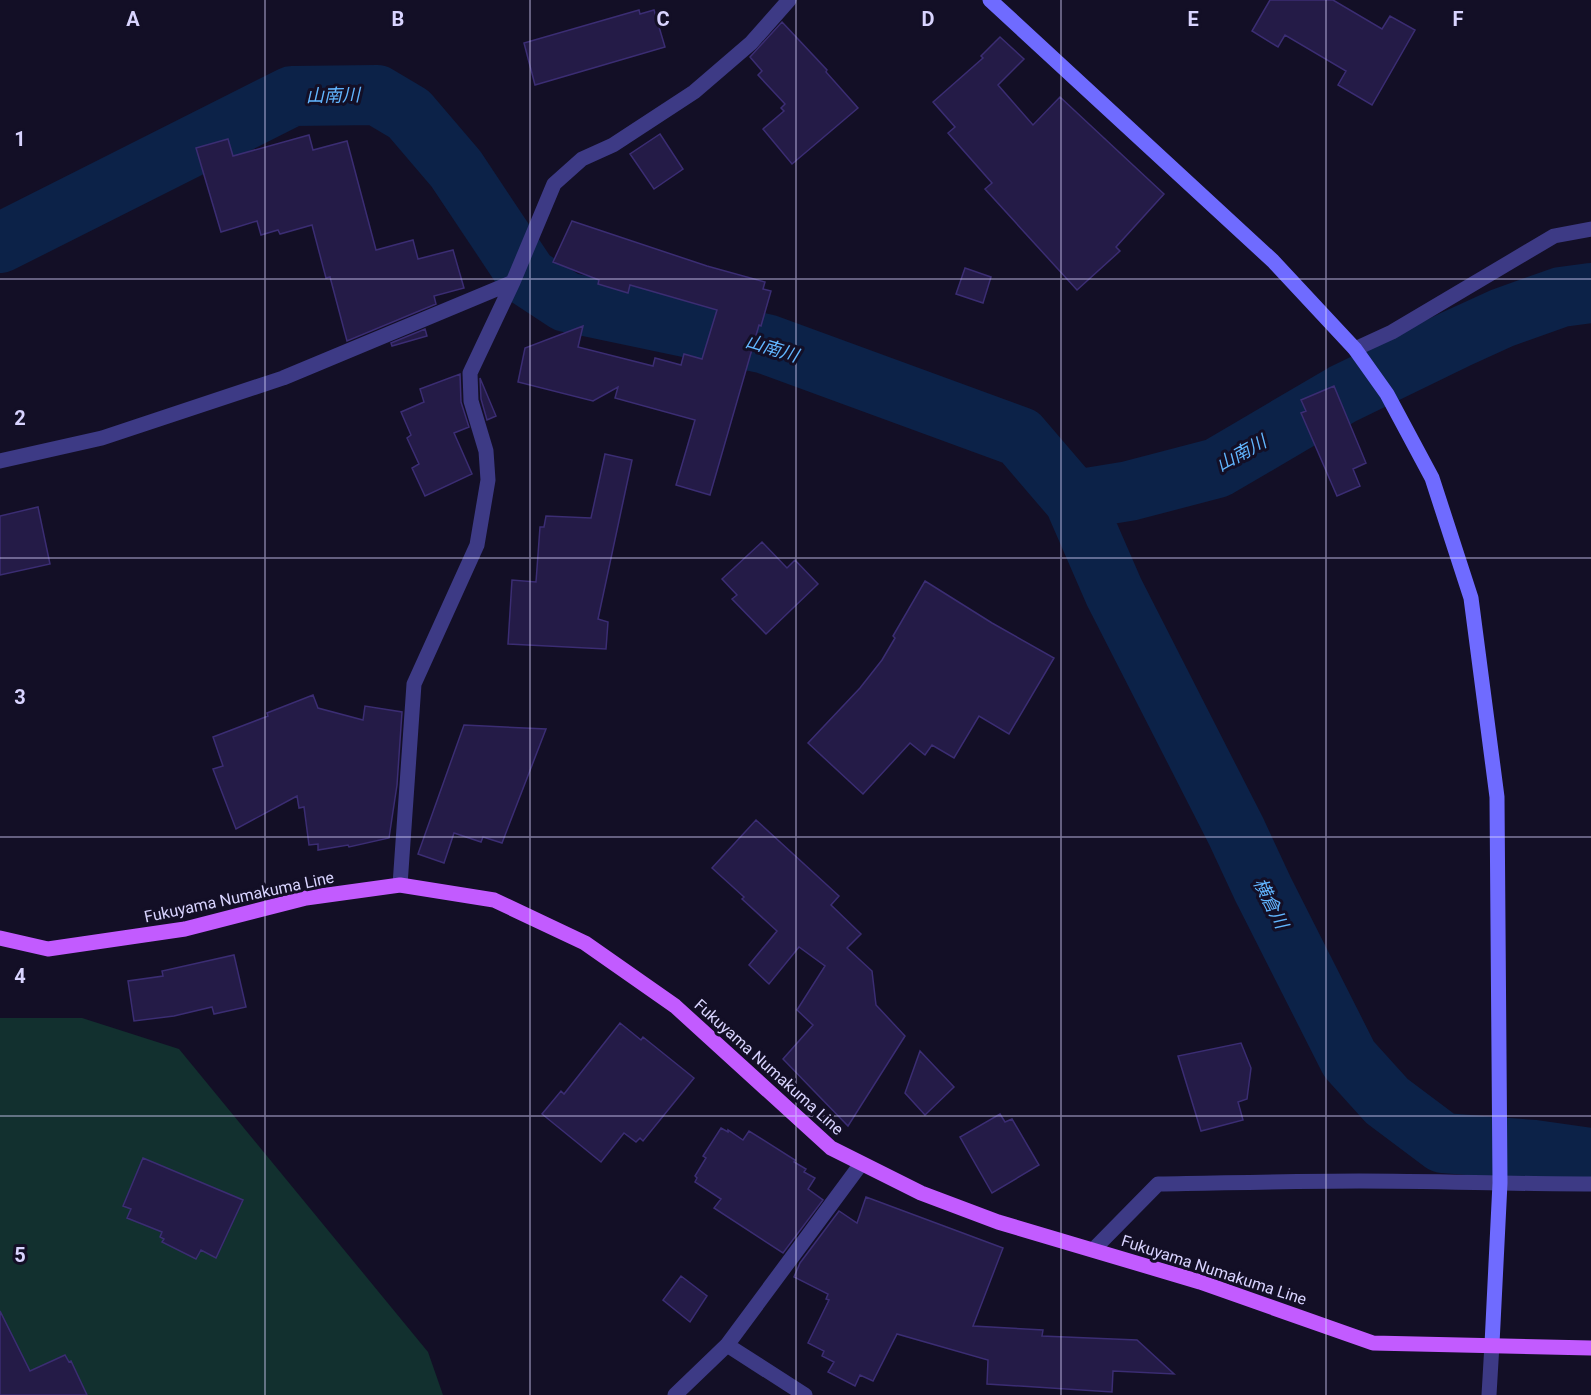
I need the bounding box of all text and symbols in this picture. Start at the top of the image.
text: A [126,7,140,31]
text: B [392,7,404,31]
text: C [656,7,670,31]
text: D [922,7,935,31]
text: E [1187,7,1199,31]
text: F [1453,7,1464,31]
water label: 山南川 [306,84,362,106]
text: 1 [14,127,26,151]
water label: 山南川 [743,330,803,367]
text: 2 [14,406,26,430]
water label: 山南川 [1212,430,1271,475]
text: 3 [14,685,26,709]
street label: Fukuyama Numakuma Line [142,868,336,926]
water label: 横倉川 [1249,874,1294,934]
text: 4 [14,964,26,988]
street label: Fukuyama Numakuma Line [691,995,847,1139]
street label: Fukuyama Numakuma Line [1119,1231,1309,1309]
text: 5 [14,1243,26,1267]

